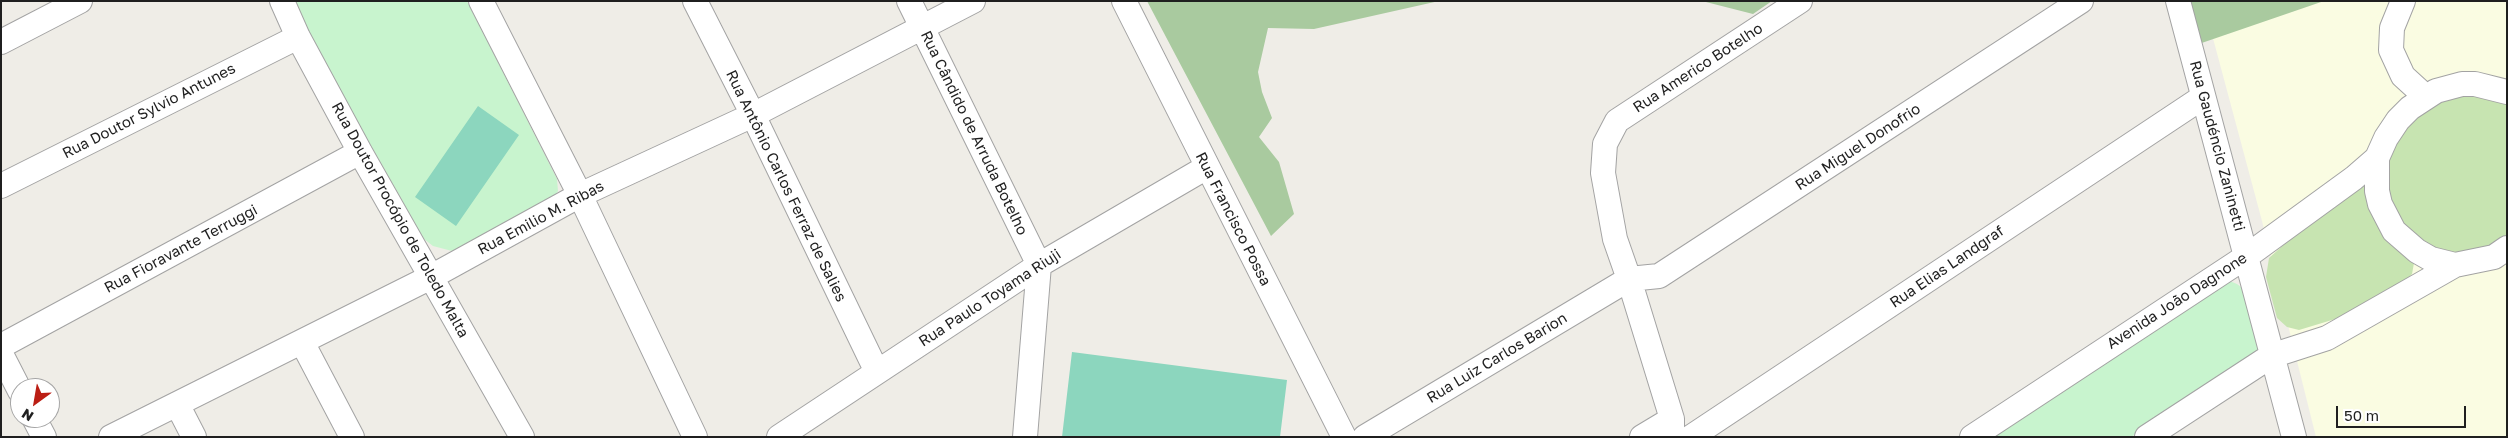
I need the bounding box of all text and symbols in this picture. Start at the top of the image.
street label: Rua Americo Botelho [1630,19,1766,117]
street label: Rua Cândido de Arruda Botelho [917,28,1031,238]
street label: Rua Doutor Sylvio Antunes [59,59,239,163]
street label: Rua Gaudéncio Zaninetti [2186,59,2248,233]
street label: Rua Antônio Carlos Ferraz de Salies [722,67,850,305]
street label: Rua Doutor Procópio de Toledo Malta [328,99,472,341]
street label: Rua Miguel Donofrio [1792,100,1924,194]
street label: Rua Francisco Possa [1191,149,1275,289]
street label: Rua Emilio M. Ribas [475,177,607,259]
street label: Rua Fioravante Terruggi [101,201,261,297]
street label: Rua Elias Landgraf [1886,222,2008,312]
street label: Rua Paulo Toyama Riuji [916,245,1064,351]
street label: Avenida João Dagnone [2104,249,2250,353]
street label: Rua Luiz Carlos Barion [1424,309,1570,407]
north arrow [10,378,60,428]
scale bar [2338,396,2468,428]
text: N [18,405,36,425]
text: 50 m [2344,406,2379,424]

